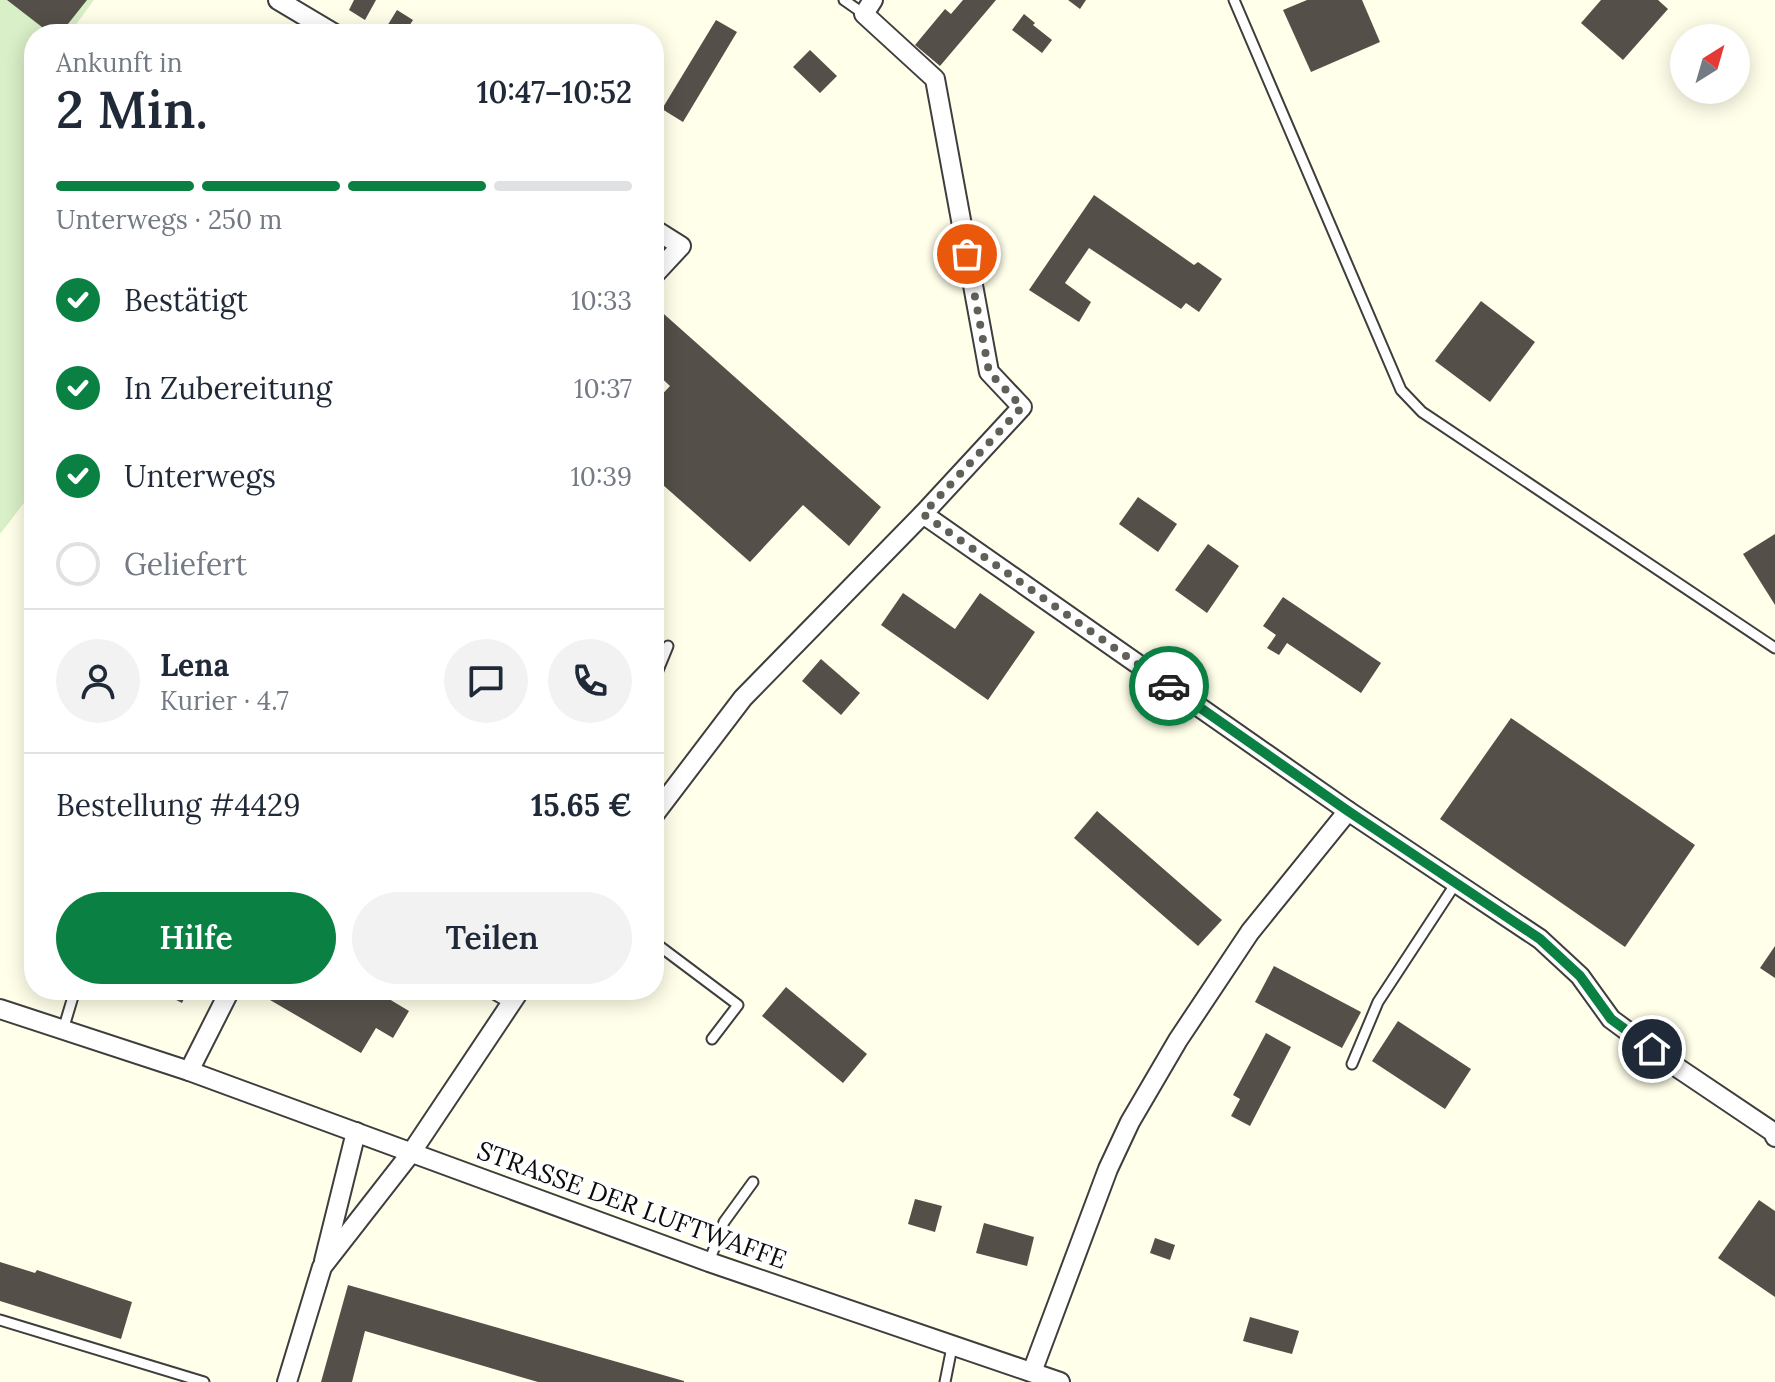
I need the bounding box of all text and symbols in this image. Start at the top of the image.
north arrow [1670,24,1750,104]
map controls [1670,24,1750,104]
text: Ankunft in [56,46,182,79]
text: 10:47–10:52 [477,73,632,111]
text: 2 Min. [56,76,208,142]
text: Unterwegs · 250 m [56,203,282,236]
pin [933,220,1001,288]
icon: bag [945,232,989,276]
icon: check [56,278,100,322]
text: Bestätigt [124,281,248,319]
text: 10:33 [571,284,632,317]
icon: check [56,366,100,410]
text: In Zubereitung [124,369,332,407]
text: 10:37 [574,372,632,405]
icon: check [56,454,100,498]
text: Unterwegs [124,457,276,495]
text: 10:39 [570,460,632,493]
text: Geliefert [124,545,247,583]
button: person [56,639,140,723]
button: chat [444,639,528,723]
button: phone [548,639,632,723]
text: Lena [160,646,229,684]
courier [1129,646,1209,726]
icon: car [1147,664,1191,708]
text: Kurier · 4.7 [160,684,289,717]
text: Bestellung #4429 [56,786,300,824]
text: 15.65 € [531,786,632,824]
button: Hilfe [56,892,336,984]
button: Teilen [352,892,632,984]
pin [1618,1015,1686,1083]
icon: home [1630,1027,1674,1071]
street label: STRASSE DER LUFTWAFFE [473,1133,791,1276]

